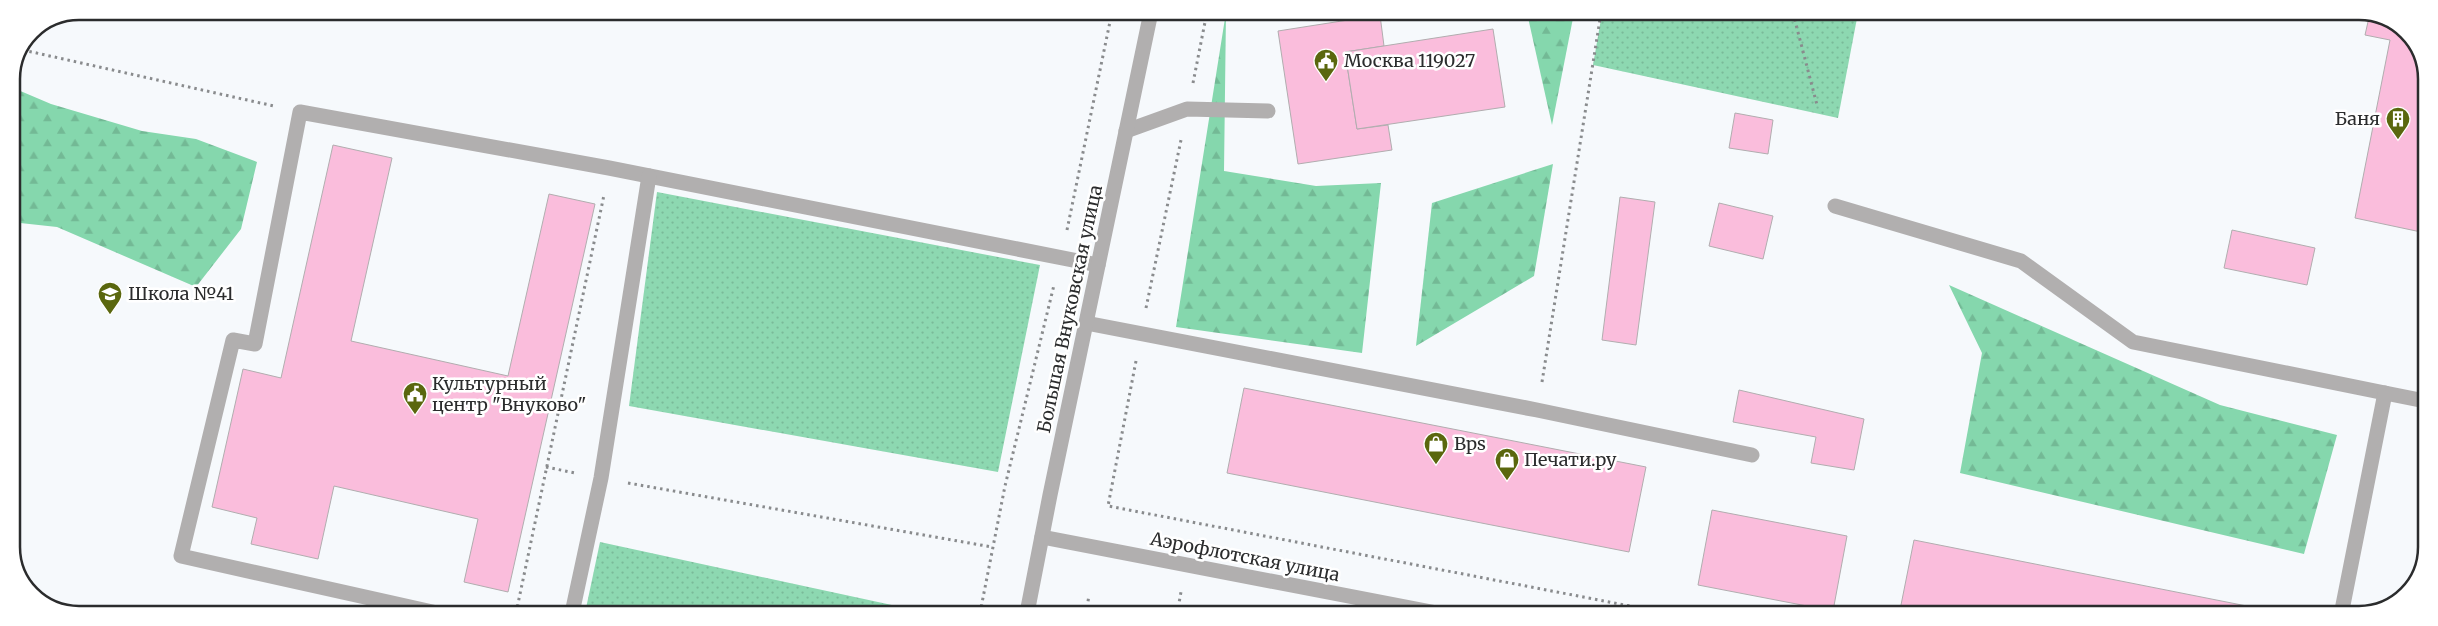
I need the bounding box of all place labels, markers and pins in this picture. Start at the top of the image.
public building icon: Москва 119027 [1313,48,1339,82]
place label: Москва 119027 [1344,49,1475,72]
building icon: Баня [2385,106,2411,140]
place label: Баня [2335,107,2380,130]
school or university icon: Школа №41 [97,281,123,315]
place label: Школа №41 [128,282,234,305]
place label: Культурный центр "Внуково" [432,372,586,416]
public building icon: Культурный центр "Внуково" [402,381,428,415]
shop icon: Bps [1423,431,1449,465]
place label: Bps [1454,432,1486,455]
shop icon: Печати.ру [1494,447,1520,481]
place label: Печати.ру [1524,448,1617,471]

